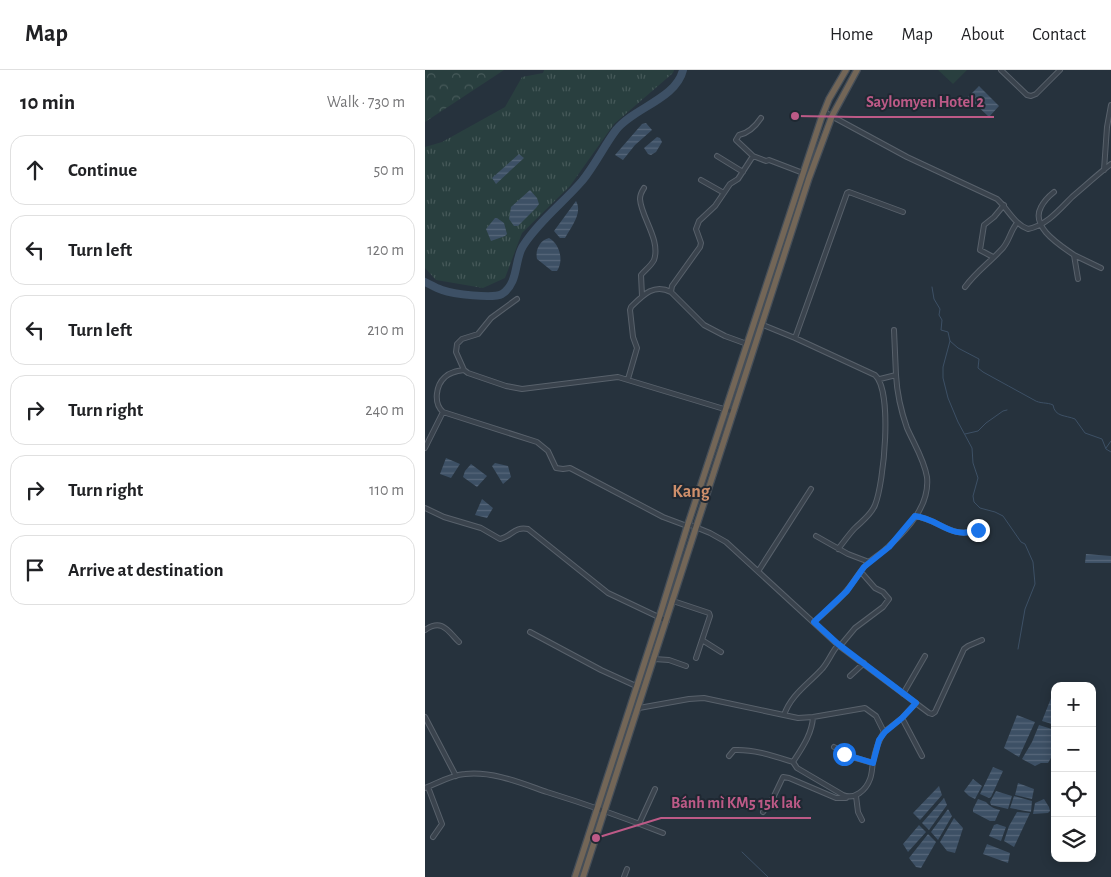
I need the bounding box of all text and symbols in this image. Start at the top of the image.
text: Map [25,22,68,46]
text: Home [830,26,873,44]
text: Map [901,26,933,44]
text: About [961,26,1004,44]
text: Contact [1032,26,1086,44]
callout: Saylomyen Hotel 2 [856,86,994,117]
text: 10 min [20,92,75,113]
text: Walk · 730 m [327,94,405,110]
text: Saylomyen Hotel 2 [866,94,985,111]
icon: ahead [21,156,49,184]
text: Continue [68,161,137,180]
text: 50 m [373,162,404,178]
icon: left [21,236,49,264]
text: Turn left [68,241,132,260]
text: 120 m [367,242,404,258]
icon: left [21,316,49,344]
text: Turn left [68,321,132,340]
text: 210 m [367,322,404,338]
icon: right [21,396,49,424]
text: Turn right [68,401,143,420]
text: 240 m [365,402,404,418]
icon: right [21,476,49,504]
text: Turn right [68,481,143,500]
text: 110 m [369,482,404,498]
district label: Kang [672,483,711,501]
route end [967,519,990,542]
icon: arrive [21,556,49,584]
text: Arrive at destination [68,561,224,580]
map controls [1051,682,1096,862]
button: + [1051,682,1096,727]
button: − [1051,727,1096,772]
route start [833,743,856,766]
button: locate [1051,772,1096,817]
callout: Bánh mì KM5 15k lak [661,787,811,818]
text: Bánh mì KM5 15k lak [671,795,801,811]
button: layers [1051,817,1096,862]

